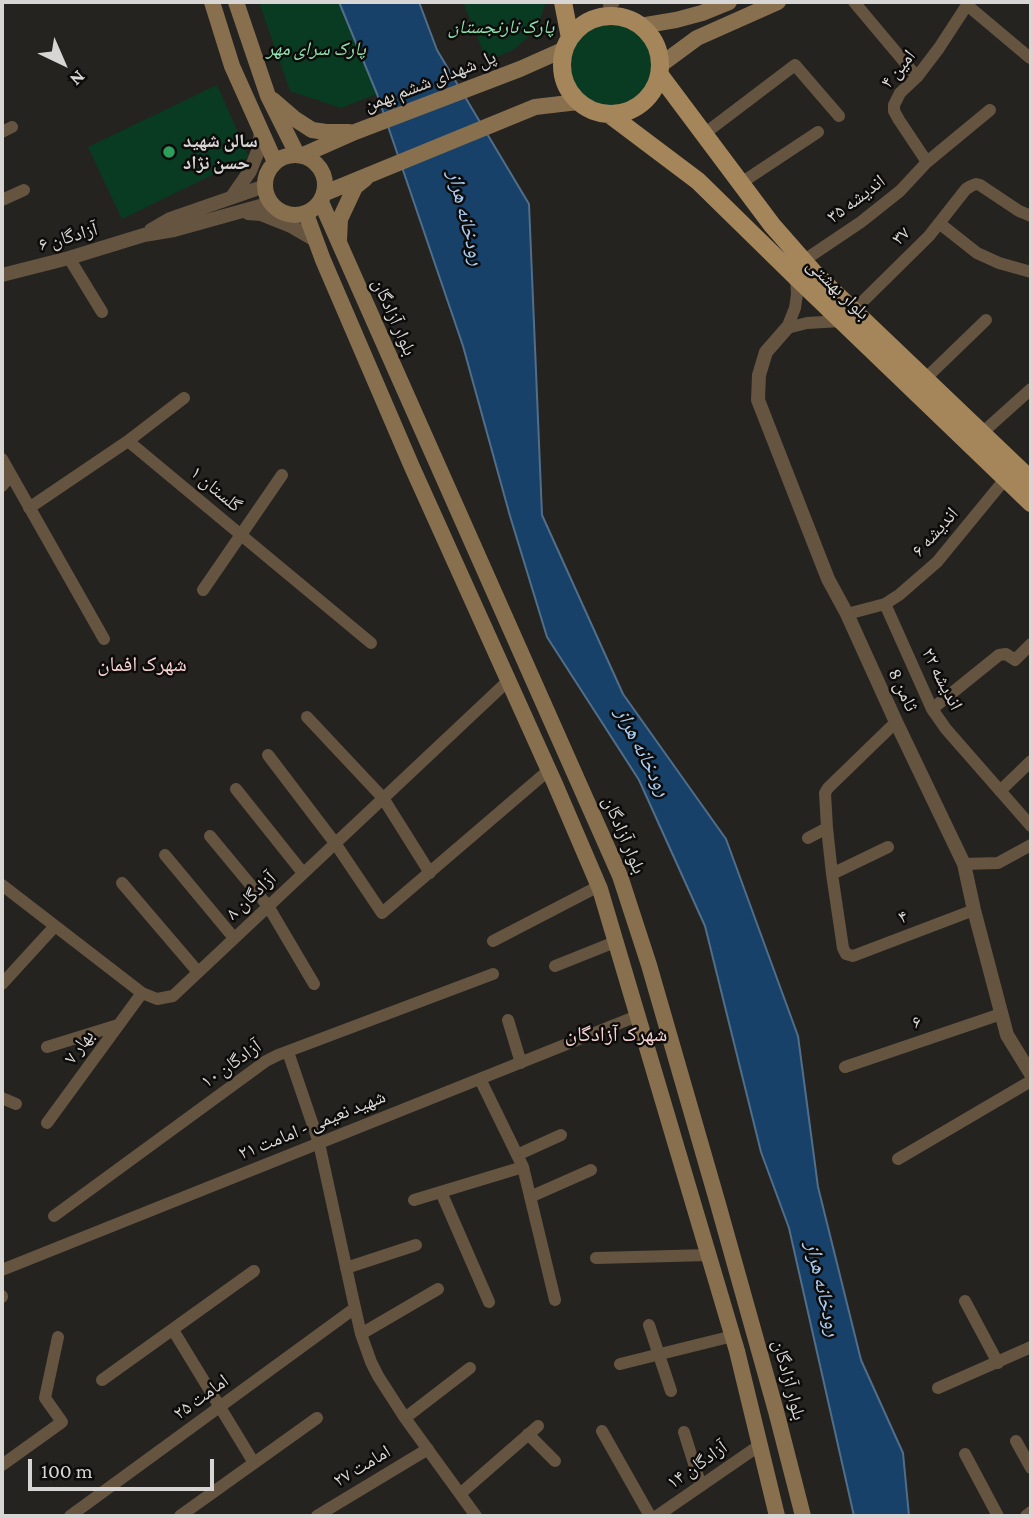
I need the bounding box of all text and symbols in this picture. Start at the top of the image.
park label: پارک نارنجستان [448,16,554,38]
north arrow [28,28,98,98]
park label: پارک سرای مهر [266,38,366,60]
street label: پل شهدای ششم بهمن [361,45,499,117]
street label: امین ۴ [876,45,920,93]
text: N [66,66,90,91]
place label: سالن شهید حسن نژاد [183,130,258,174]
marker: سالن شهید حسن نژاد [161,144,177,160]
water label: رودخانه هراز [442,168,490,268]
street label: اندیشه ۳۵ [822,170,890,228]
street label: آزادگان ۶ [36,218,100,256]
street label: ۳۷ [887,222,915,250]
street label: بلوار بهشتی [802,253,874,325]
street label: بلوار آزادگان [367,275,421,359]
street label: گلستان ۱ [186,461,246,517]
street label: اندیشه ۶ [907,503,963,561]
street label: اندیشه ۲۲ [917,644,967,714]
district label: شهرک افمان [97,652,187,678]
street label: ثامن 8 [883,665,923,715]
water label: رودخانه هراز [610,703,676,801]
street label: بلوار آزادگان [597,793,651,877]
street label: آزادگان ۸ [221,867,281,925]
street label: ۴ [895,905,911,929]
street label: ۶ [909,1010,925,1034]
district label: شهرک آزادگان [565,1022,667,1048]
street label: بهار ۷ [59,1025,99,1069]
street label: آزادگان ۱۰ [196,1035,266,1093]
street label: شهید نعیمی - امامت ۲۱ [235,1085,389,1165]
water label: رودخانه هراز [800,1239,846,1339]
street label: بلوار آزادگان [767,1337,811,1423]
street label: امامت ۲۵ [169,1369,233,1425]
street label: آزادگان ۱۴ [662,1436,732,1494]
street label: امامت ۲۷ [329,1440,395,1492]
scale bar [32,1444,217,1488]
text: 100 m [41,1459,93,1483]

